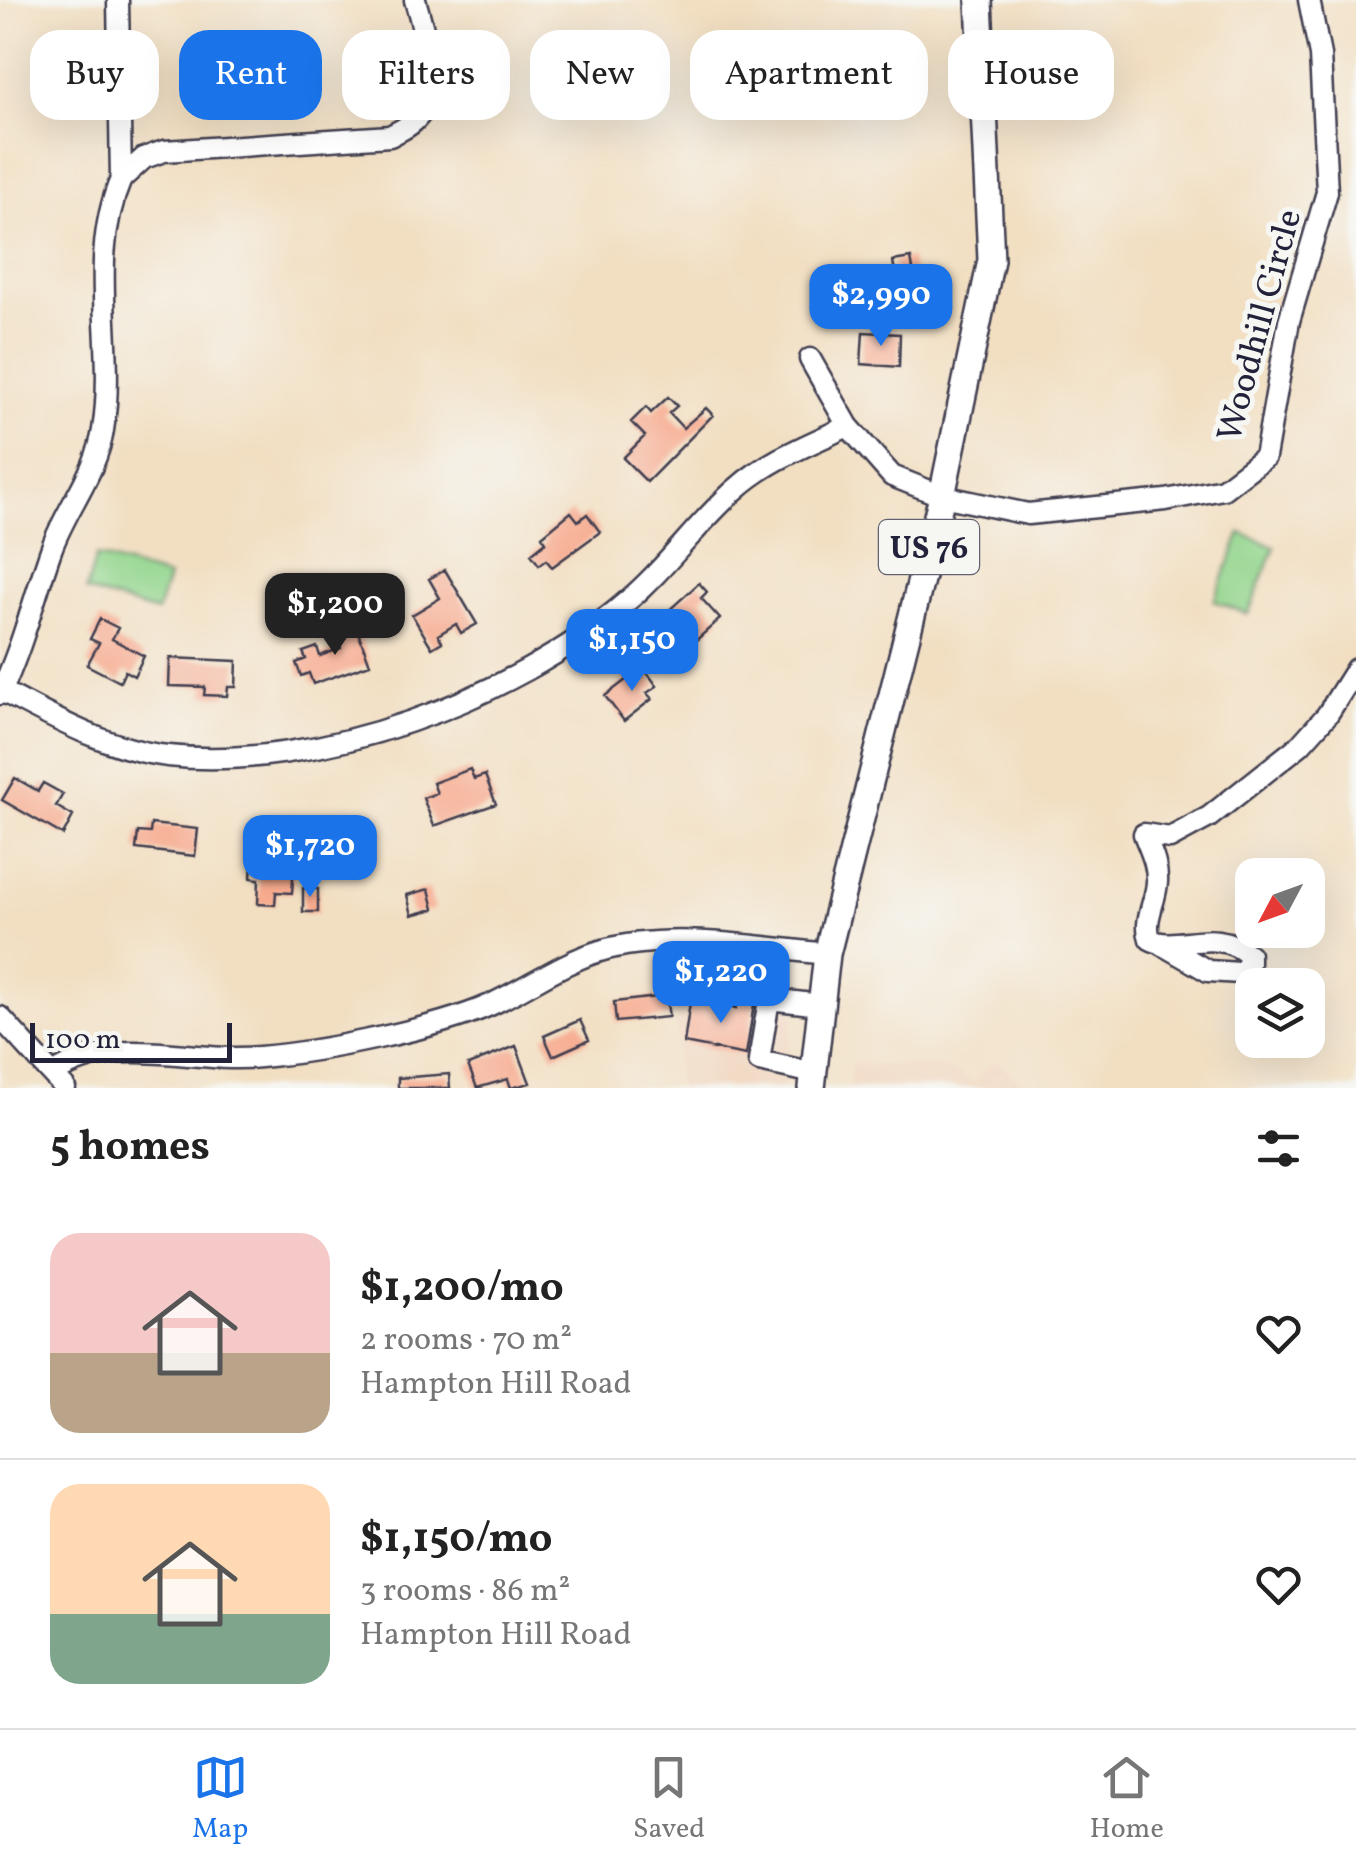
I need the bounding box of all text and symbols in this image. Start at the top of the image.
chip: Buy [30,30,159,120]
chip: Rent [179,30,322,120]
chip: Filters [342,30,510,120]
chip: New [530,30,670,120]
chip: Apartment [690,30,928,120]
chip: House [948,30,1114,120]
street label: Woodhill Circle [1207,204,1315,447]
pin: $2,990 [800,264,962,349]
text: $2,990 [831,274,931,318]
road number: US 76 [879,520,979,574]
pin: $1,200 [254,573,416,658]
text: $1,200 [287,583,383,627]
pin: $1,150 [551,609,713,694]
text: $1,150 [588,619,676,663]
pin: $1,720 [229,815,391,900]
text: $1,720 [265,825,355,869]
north arrow [1235,858,1325,948]
map controls [1235,858,1325,1058]
pin: $1,220 [640,941,802,1026]
text: $1,220 [675,951,767,995]
button: layers [1235,968,1325,1058]
scale bar [30,1018,232,1062]
text: 100 m [45,1021,120,1060]
text: 5 homes [50,1119,210,1178]
icon: filters [1251,1121,1306,1176]
text: $1,200/mo [360,1260,564,1319]
icon: home [130,1273,250,1393]
icon: heart [1251,1306,1306,1361]
text: 2 rooms · 70 m² [360,1319,572,1363]
text: Hampton Hill Road [360,1363,632,1407]
text: $1,150/mo [360,1511,553,1570]
icon: home [130,1524,250,1644]
icon: heart [1251,1557,1306,1612]
text: 3 rooms · 86 m² [360,1570,570,1614]
text: Hampton Hill Road [360,1614,632,1658]
tab: Map [192,1750,248,1849]
tab: Saved [633,1750,705,1849]
tab: Home [1090,1750,1164,1849]

